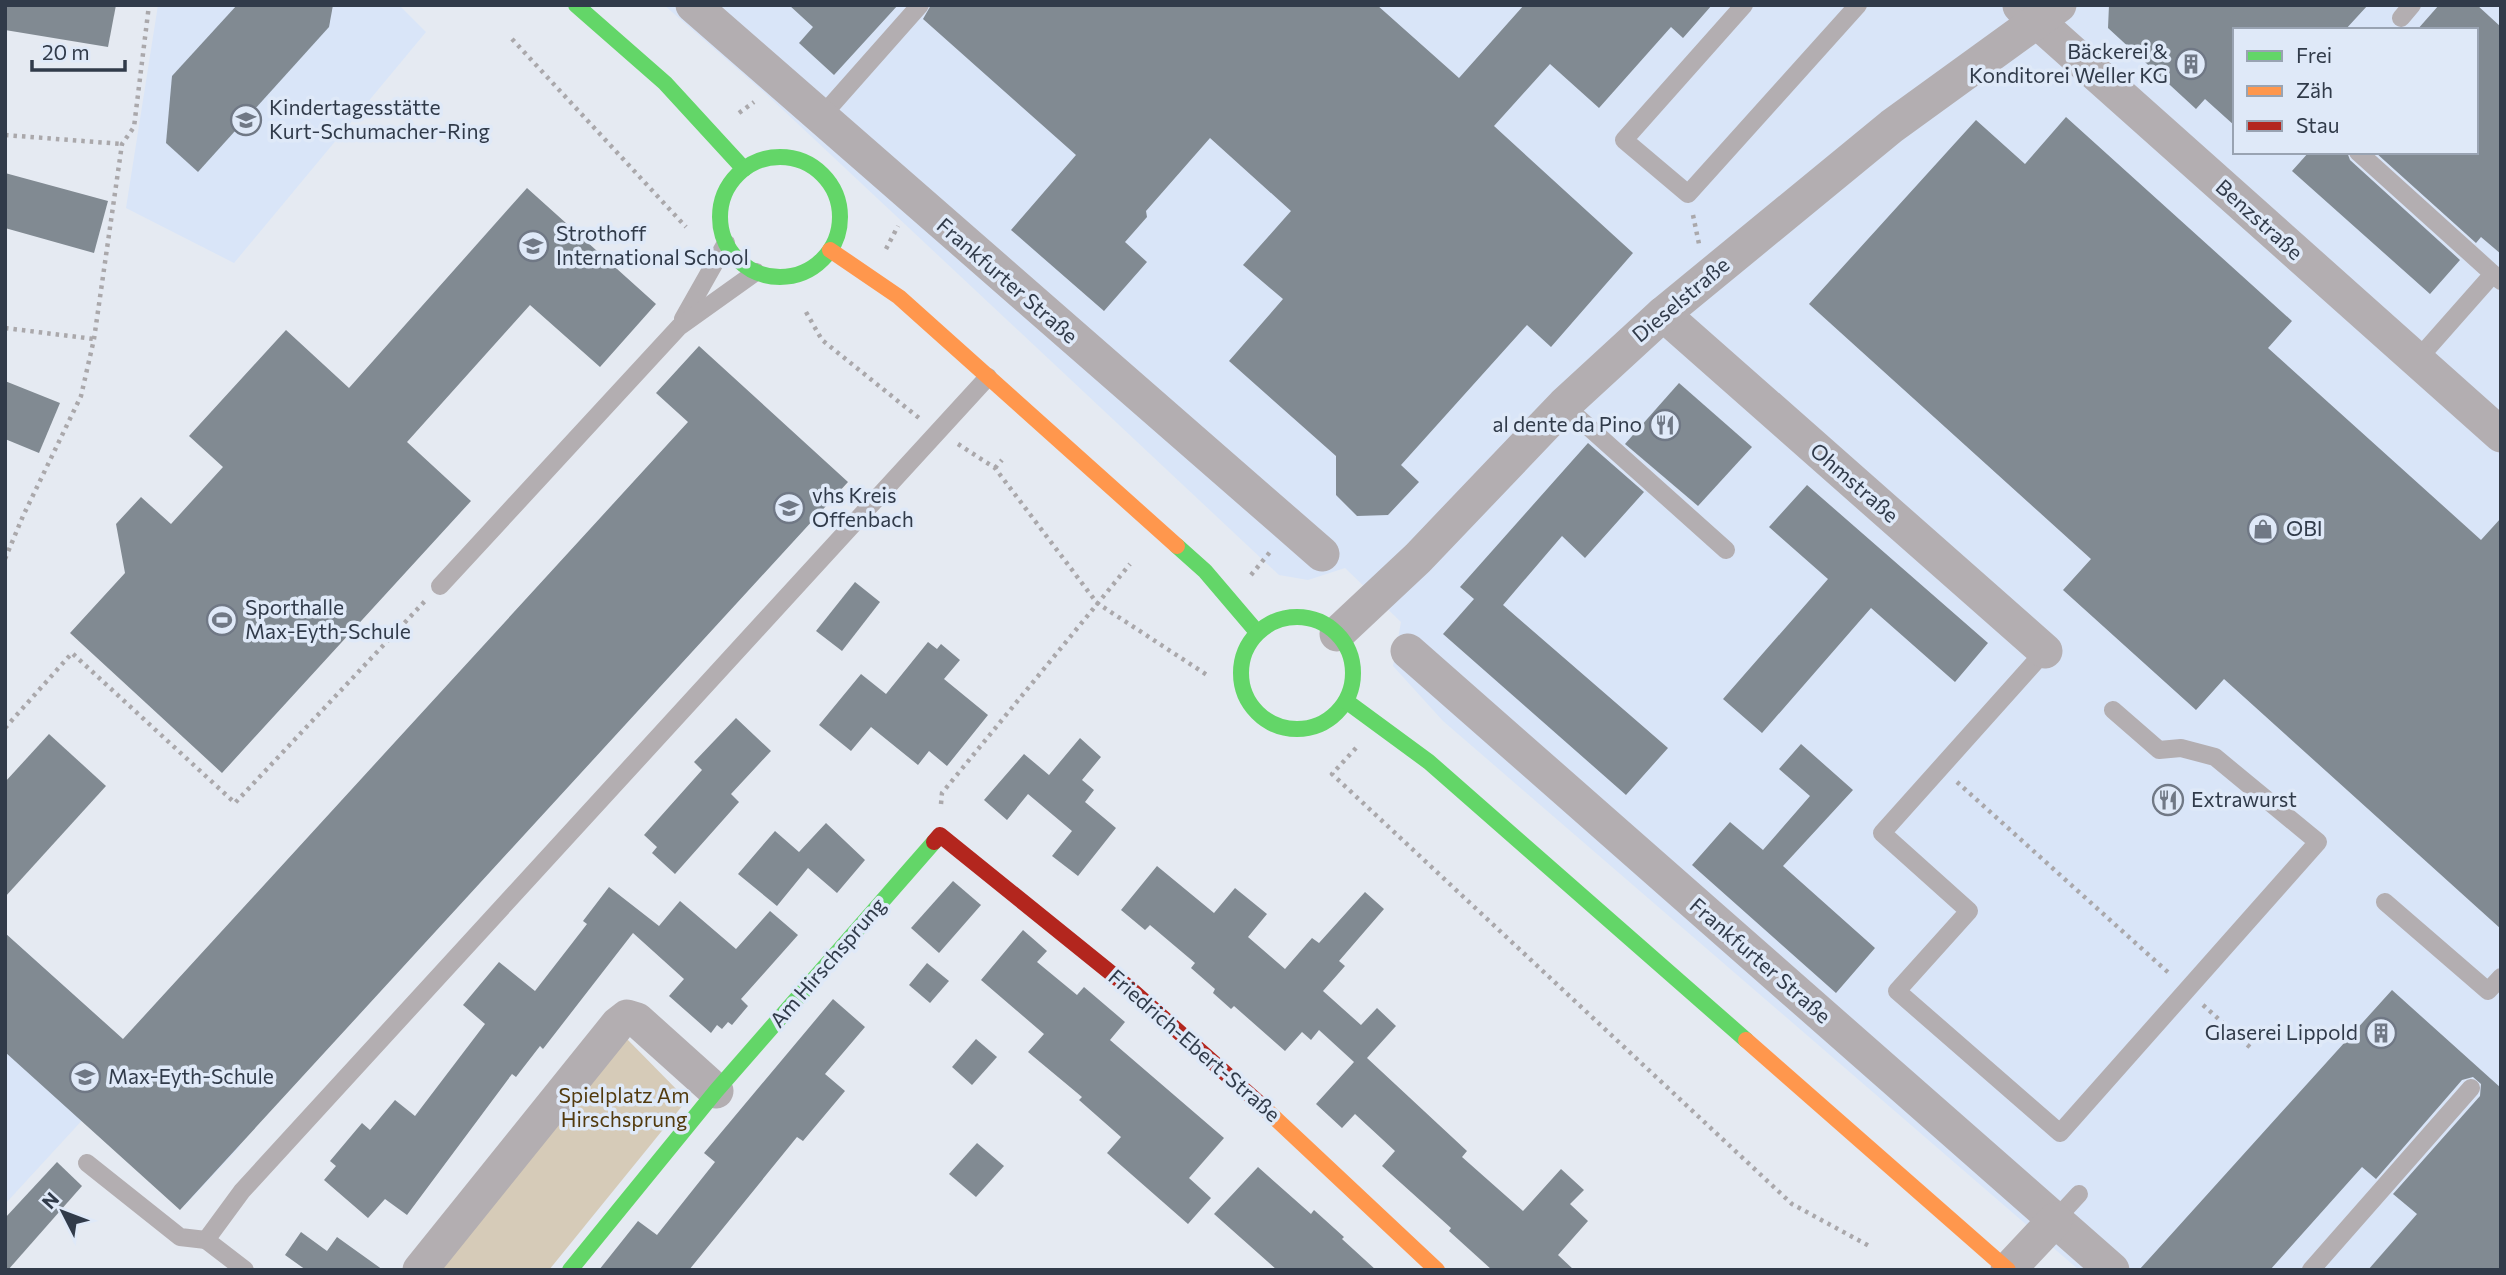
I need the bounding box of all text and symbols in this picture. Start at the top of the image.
scale bar [32,28,124,72]
legend [2233,28,2478,154]
place label: Bäckerei & Konditorei Weller KG [1969,38,2169,87]
text: 20 m [42,39,90,64]
text: Frei [2296,42,2332,67]
building icon: Bäckerei & Konditorei Weller KG [2174,47,2208,81]
text: Zäh [2296,77,2333,102]
place label: Kindertagesstätte Kurt-Schumacher-Ring [269,94,490,143]
school or university icon: Kindertagesstätte Kurt-Schumacher-Ring [229,103,263,137]
text: Stau [2296,112,2339,137]
street label: Benzstraße [2211,173,2309,264]
street label: Frankfurter Straße [932,212,1083,348]
place label: Strothoff International School [556,220,749,269]
school or university icon: Strothoff International School [516,229,550,263]
street label: Dieselstraße [1626,251,1734,347]
restaurant icon: al dente da Pino [1648,408,1682,442]
place label: al dente da Pino [1493,411,1642,436]
street label: Ohmstraße [1806,437,1904,527]
place label: vhs Kreis Offenbach [812,482,914,531]
school or university icon: vhs Kreis Offenbach [772,491,806,525]
shop icon: OBI [2246,512,2280,546]
place label: OBI [2286,515,2323,540]
place label: Sporthalle Max-Eyth-Schule [245,594,411,643]
sports icon: Sporthalle Max-Eyth-Schule [205,603,239,637]
restaurant icon: Extrawurst [2151,783,2185,817]
place label: Extrawurst [2191,786,2297,811]
street label: Am Hirschsprung [764,892,890,1032]
street label: Frankfurter Straße [1685,892,1836,1028]
street label: Friedrich-Ebert-Straße [1104,963,1286,1126]
building icon: Glaserei Lippold [2364,1016,2398,1050]
place label: Glaserei Lippold [2205,1019,2358,1044]
school or university icon: Max-Eyth-Schule [68,1060,102,1094]
place label: Max-Eyth-Schule [108,1063,274,1088]
park label: Spielplatz Am Hirschsprung [558,1082,690,1131]
north arrow [28,1177,98,1247]
text: N [37,1187,63,1213]

